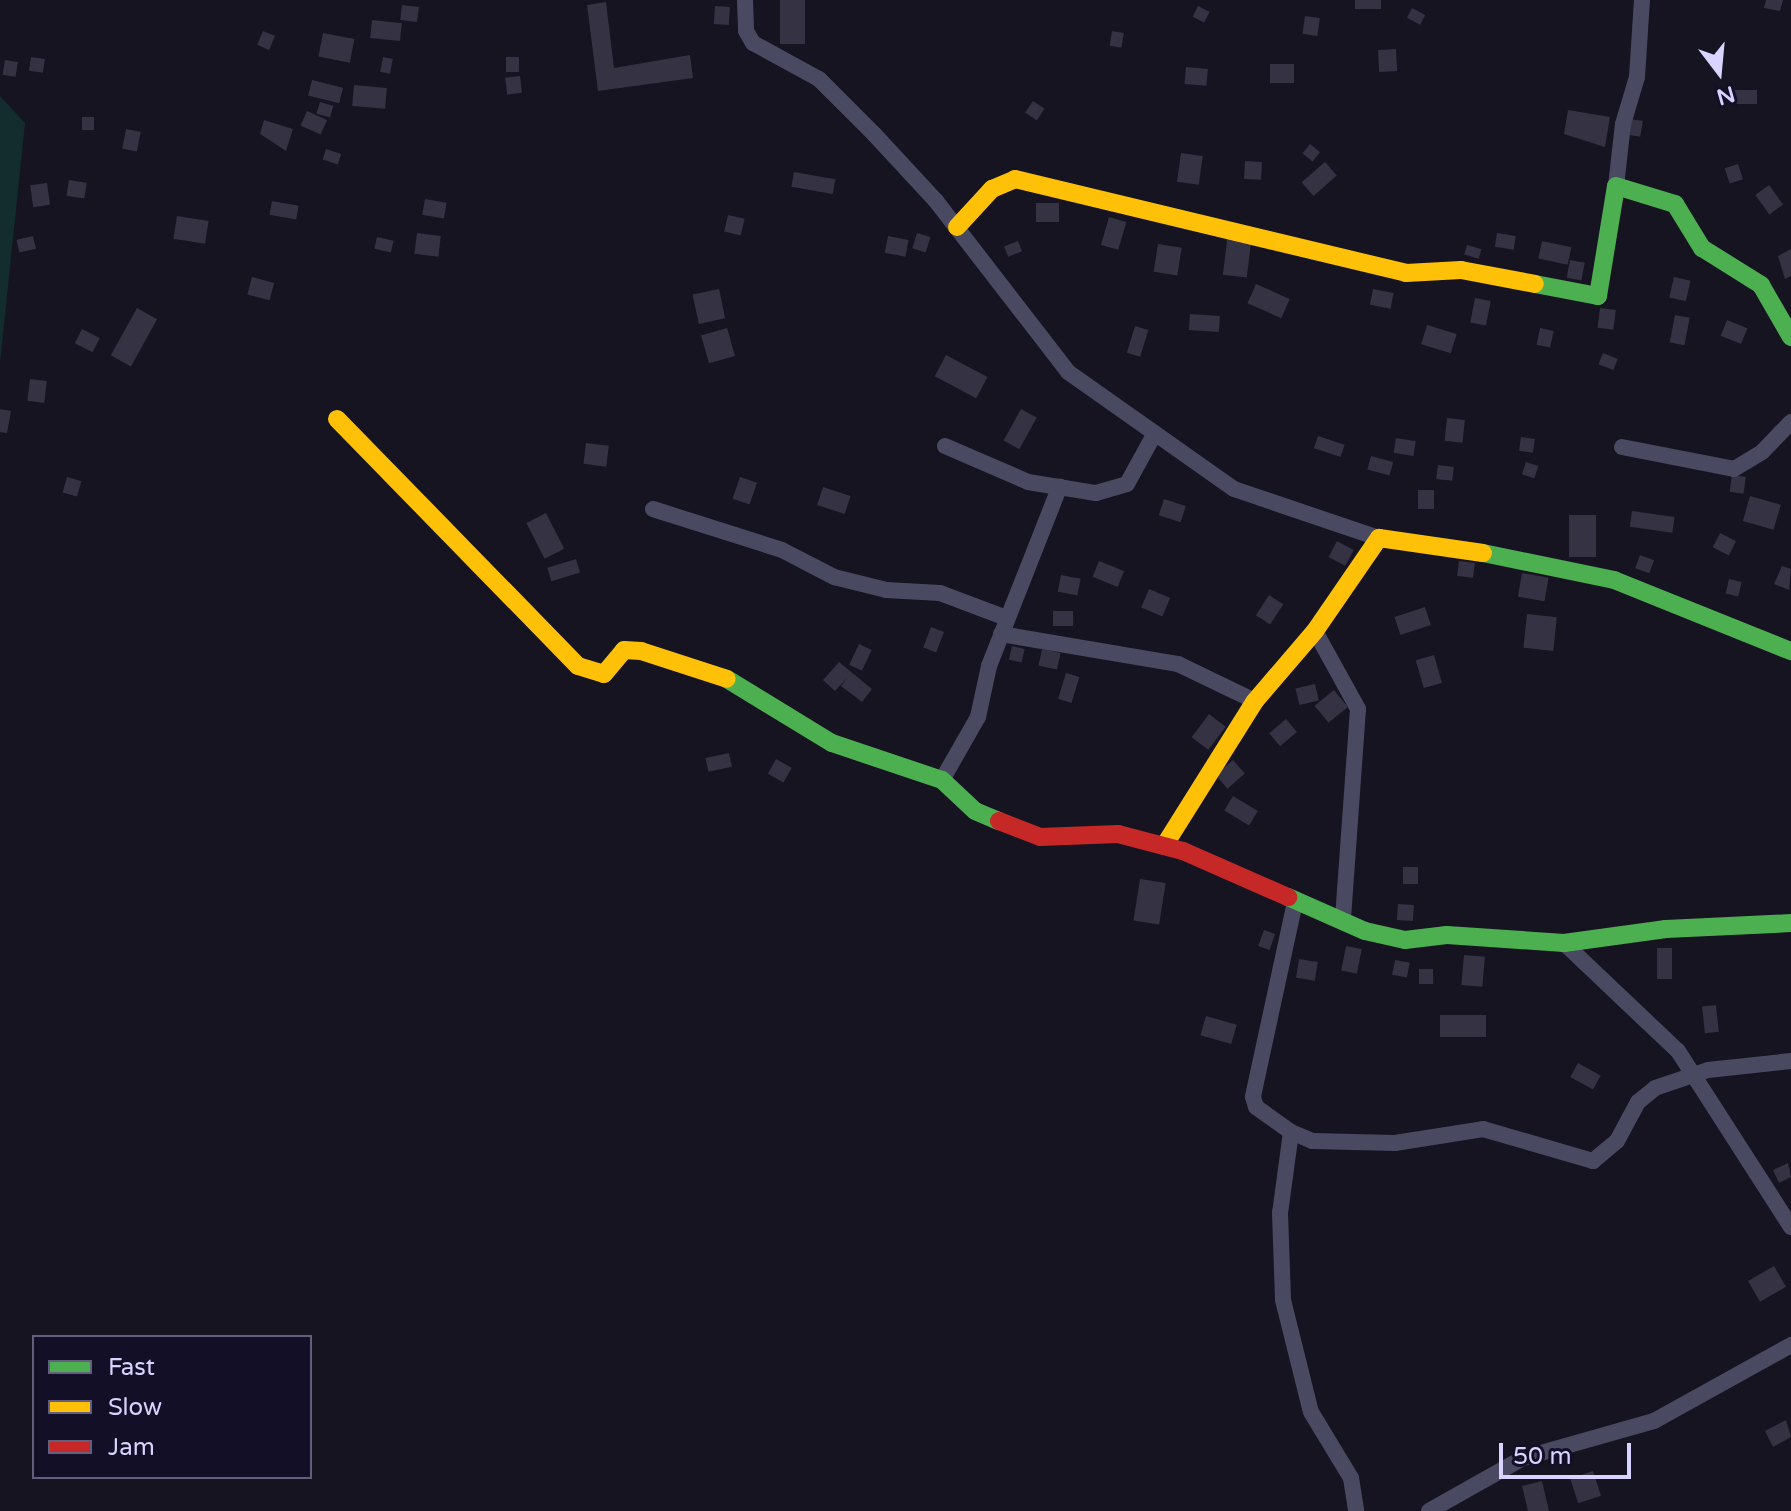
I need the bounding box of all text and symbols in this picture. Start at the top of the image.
north arrow [1679,32,1759,112]
text: N [1714,80,1738,110]
legend [32,1335,312,1479]
text: Fast [108,1353,155,1382]
text: Slow [108,1393,162,1422]
scale bar [1503,1427,1635,1477]
text: Jam [108,1433,155,1462]
text: 50 m [1513,1442,1571,1471]

